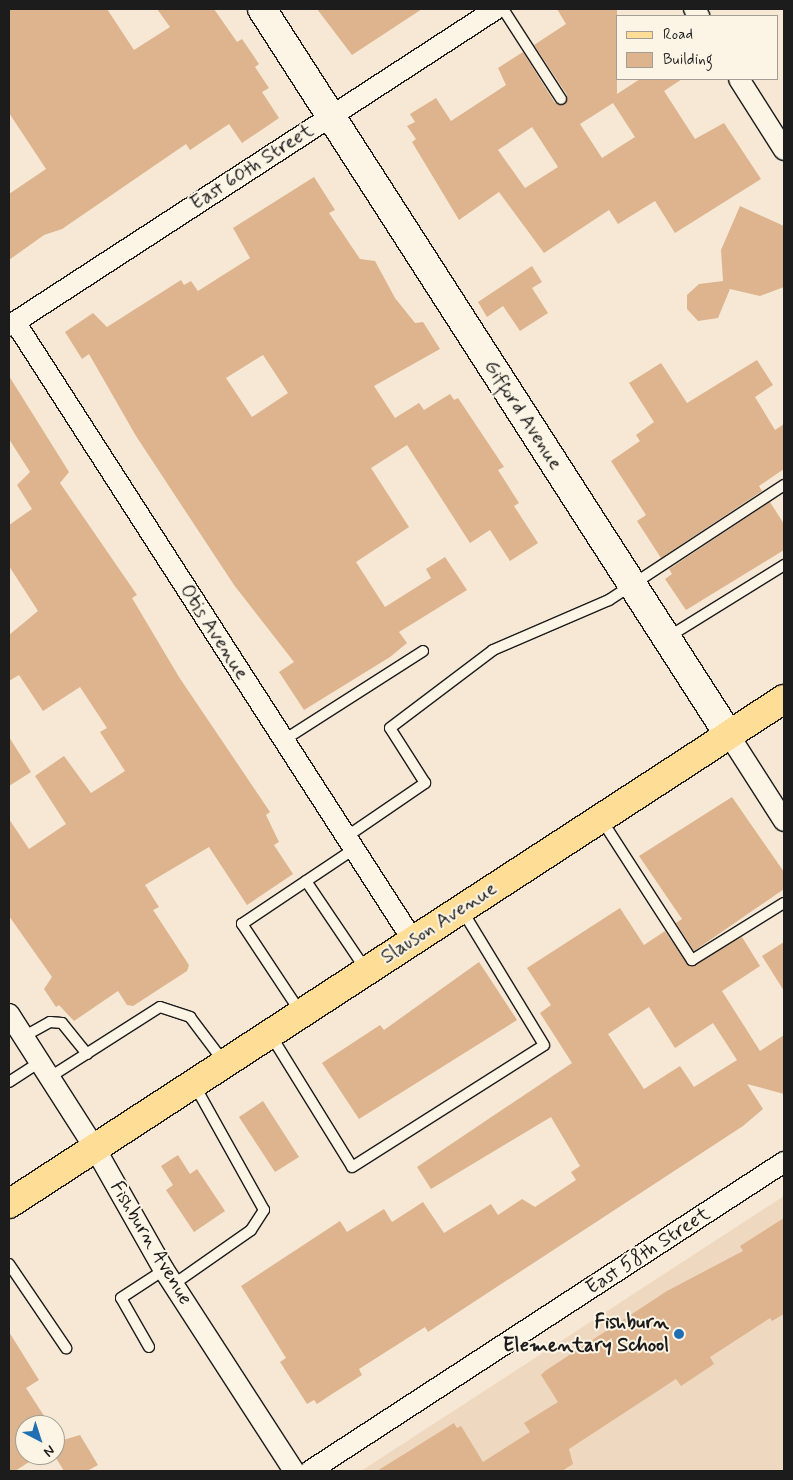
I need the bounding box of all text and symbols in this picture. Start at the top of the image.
legend [616,15,778,80]
text: Road [663,25,693,45]
text: Building [663,50,713,70]
street label: East 60th Street [186,118,318,216]
street label: Gifford Avenue [478,355,568,475]
street label: Otis Avenue [176,582,252,682]
street label: Slauson Avenue [379,878,499,968]
street label: Fishburn Avenue [104,1176,198,1310]
street label: East 58th Street [581,1202,715,1300]
place label: Fishburn Elementary School [503,1310,669,1357]
marker: Fishburn Elementary School [673,1328,685,1340]
north arrow [15,1415,65,1465]
text: N [40,1441,58,1461]

